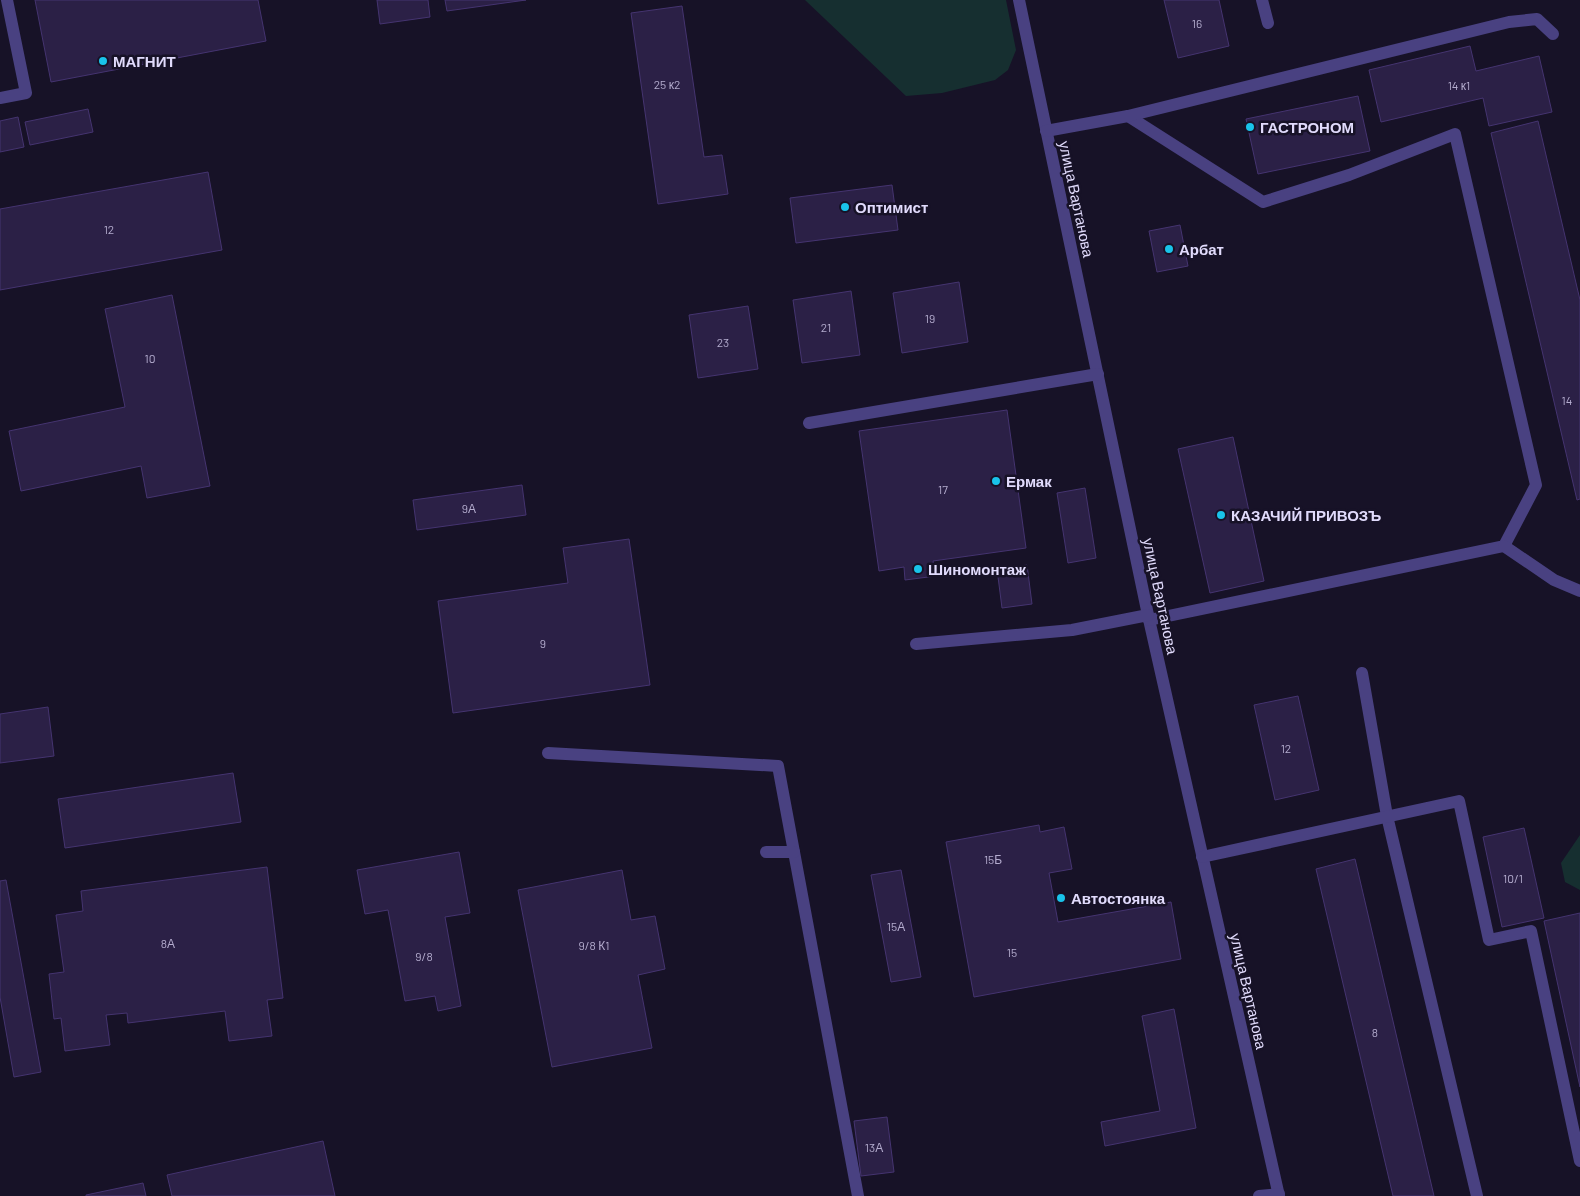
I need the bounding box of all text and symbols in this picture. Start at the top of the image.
house number: 16 [1192,16,1202,30]
place label: МАГНИТ [113,52,176,70]
marker: МАГНИТ [97,55,109,67]
house number: 25 к2 [654,77,680,91]
house number: 14 к1 [1448,78,1470,92]
place label: ГАСТРОНОМ [1260,118,1354,136]
marker: ГАСТРОНОМ [1244,121,1256,133]
street label: улица Вартанова [1056,139,1098,259]
place label: Оптимист [855,198,928,216]
marker: Оптимист [839,201,851,213]
house number: 12 [104,222,114,236]
place label: Арбат [1179,240,1224,258]
marker: Арбат [1163,243,1175,255]
house number: 19 [925,311,935,325]
house number: 21 [821,320,831,334]
house number: 23 [717,335,729,349]
house number: 10 [145,351,155,365]
house number: 14 [1562,393,1572,407]
place label: Ермак [1006,472,1052,490]
marker: Ермак [990,475,1002,487]
house number: 17 [938,482,948,496]
house number: 9А [462,501,476,515]
place label: КАЗАЧИЙ ПРИВОЗЪ [1231,506,1381,524]
marker: КАЗАЧИЙ ПРИВОЗЪ [1215,509,1227,521]
street label: улица Вартанова [1140,536,1182,656]
place label: Шиномонтаж [928,560,1026,578]
marker: Шиномонтаж [912,563,924,575]
house number: 9 [540,636,546,650]
house number: 12 [1281,741,1291,755]
house number: 15Б [984,852,1002,866]
house number: 10/1 [1503,871,1523,885]
place label: Автостоянка [1071,889,1166,907]
marker: Автостоянка [1055,892,1067,904]
house number: 15А [887,919,905,933]
street label: улица Вартанова [1227,931,1271,1051]
house number: 8А [161,936,175,950]
house number: 9/8 К1 [579,938,609,952]
house number: 15 [1007,945,1017,959]
house number: 9/8 [415,949,433,963]
house number: 8 [1372,1025,1378,1039]
house number: 13А [865,1140,883,1154]

